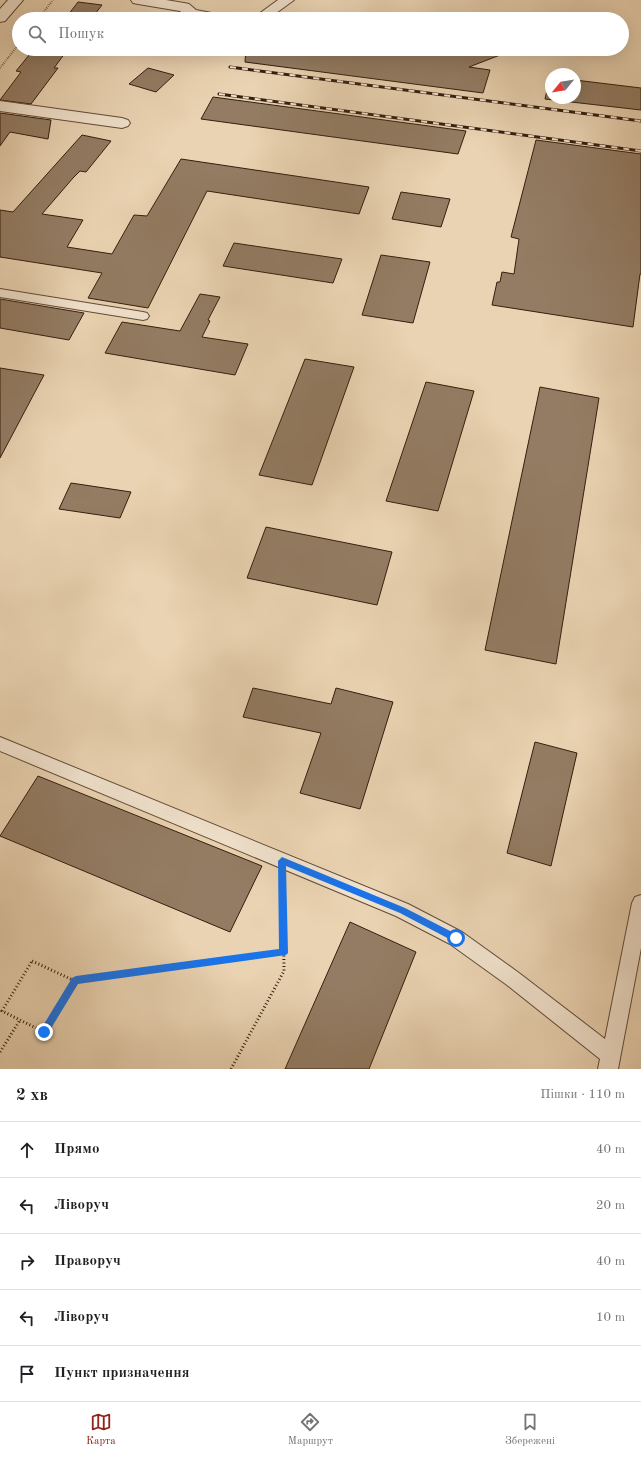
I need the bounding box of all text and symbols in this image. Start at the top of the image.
search box [12,12,629,56]
icon: search [26,23,48,45]
text: Пошук [58,27,104,42]
north arrow [545,68,581,104]
route start [447,929,465,947]
route end [35,1023,53,1041]
text: 2 хв [16,1087,48,1104]
text: Пішки · 110 m [540,1088,625,1101]
icon: ahead [16,1139,38,1161]
text: Прямо [54,1142,100,1157]
text: 40 m [596,1143,625,1156]
icon: left [16,1195,38,1217]
text: Ліворуч [54,1198,109,1213]
text: 20 m [596,1199,625,1212]
icon: right [16,1251,38,1273]
text: Праворуч [54,1254,121,1269]
text: 40 m [596,1255,625,1268]
icon: left [16,1307,38,1329]
text: Ліворуч [54,1310,109,1325]
text: 10 m [596,1311,625,1324]
icon: arrive [16,1363,38,1385]
text: Пункт призначення [54,1366,190,1381]
tab: Карта [86,1411,116,1449]
tab: Маршрут [288,1411,333,1449]
tab: Збережені [505,1411,555,1449]

